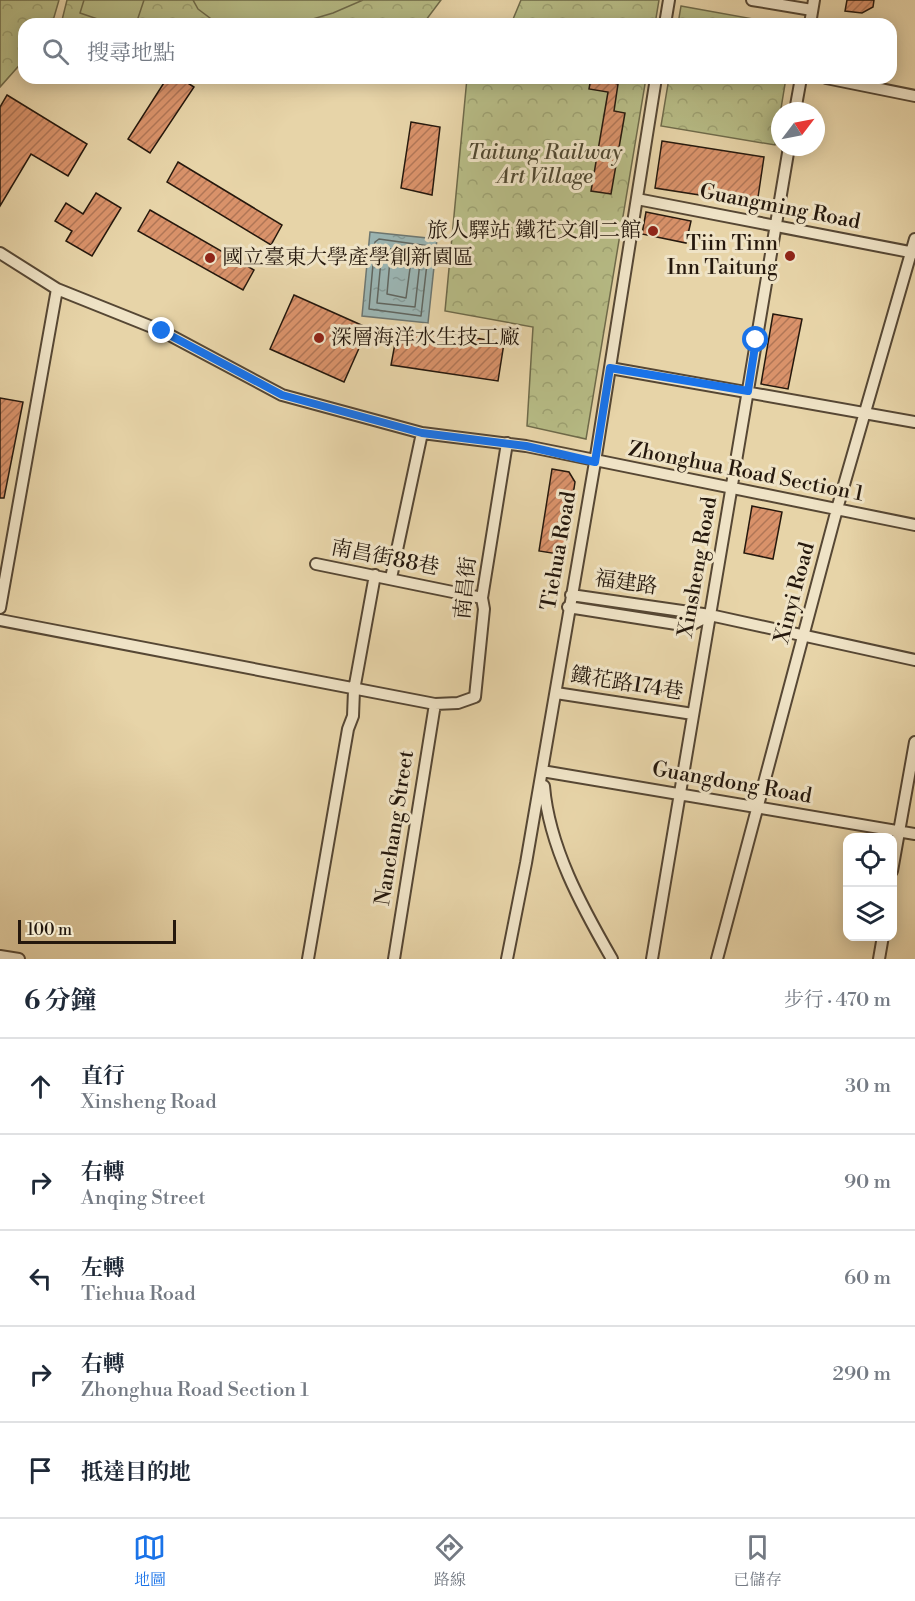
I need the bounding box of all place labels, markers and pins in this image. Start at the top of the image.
place label: 旅人驛站 鐵花文創二館 [427,218,641,244]
marker: 旅人驛站 鐵花文創二館 [646,224,660,238]
place label: Tiin Tinn Inn Taitung [667,231,778,281]
place label: 國立臺東大學產學創新園區 [222,245,474,271]
marker: Tiin Tinn Inn Taitung [783,249,797,263]
marker: 國立臺東大學產學創新園區 [203,251,217,265]
place label: 深層海洋水生技工廠 [331,325,520,351]
marker: 深層海洋水生技工廠 [312,331,326,345]

